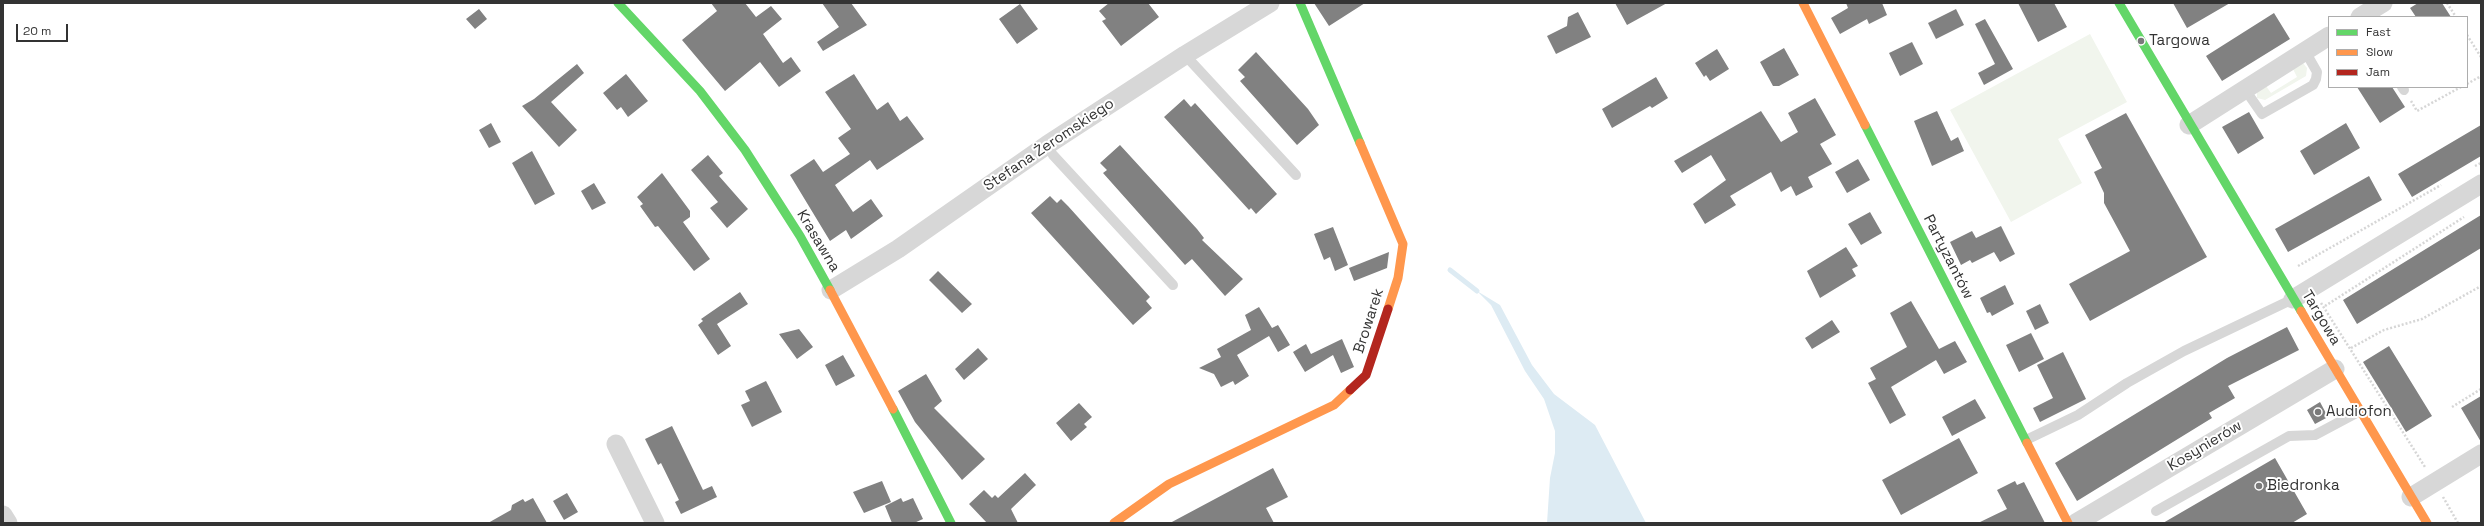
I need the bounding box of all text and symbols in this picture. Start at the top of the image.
scale bar [18,16,70,42]
legend [2328,16,2468,88]
text: 20 m [23,23,51,39]
text: Fast [2366,24,2391,40]
place label: Targowa [2149,32,2210,50]
marker: Targowa [2136,36,2146,46]
text: Slow [2366,44,2393,60]
text: Jam [2366,64,2390,80]
street label: Stefana Żeromskiego [980,95,1118,195]
street label: Krasawna [792,207,844,275]
street label: Partyzantów [1919,212,1977,302]
street label: Browarek [1350,286,1388,356]
street label: Targowa [2298,287,2344,349]
place label: Audiofon [2326,403,2392,421]
marker: Audiofon [2313,407,2323,417]
street label: Kosynierów [2165,417,2245,475]
place label: Biedronka [2267,477,2340,495]
marker: Biedronka [2254,481,2264,491]

